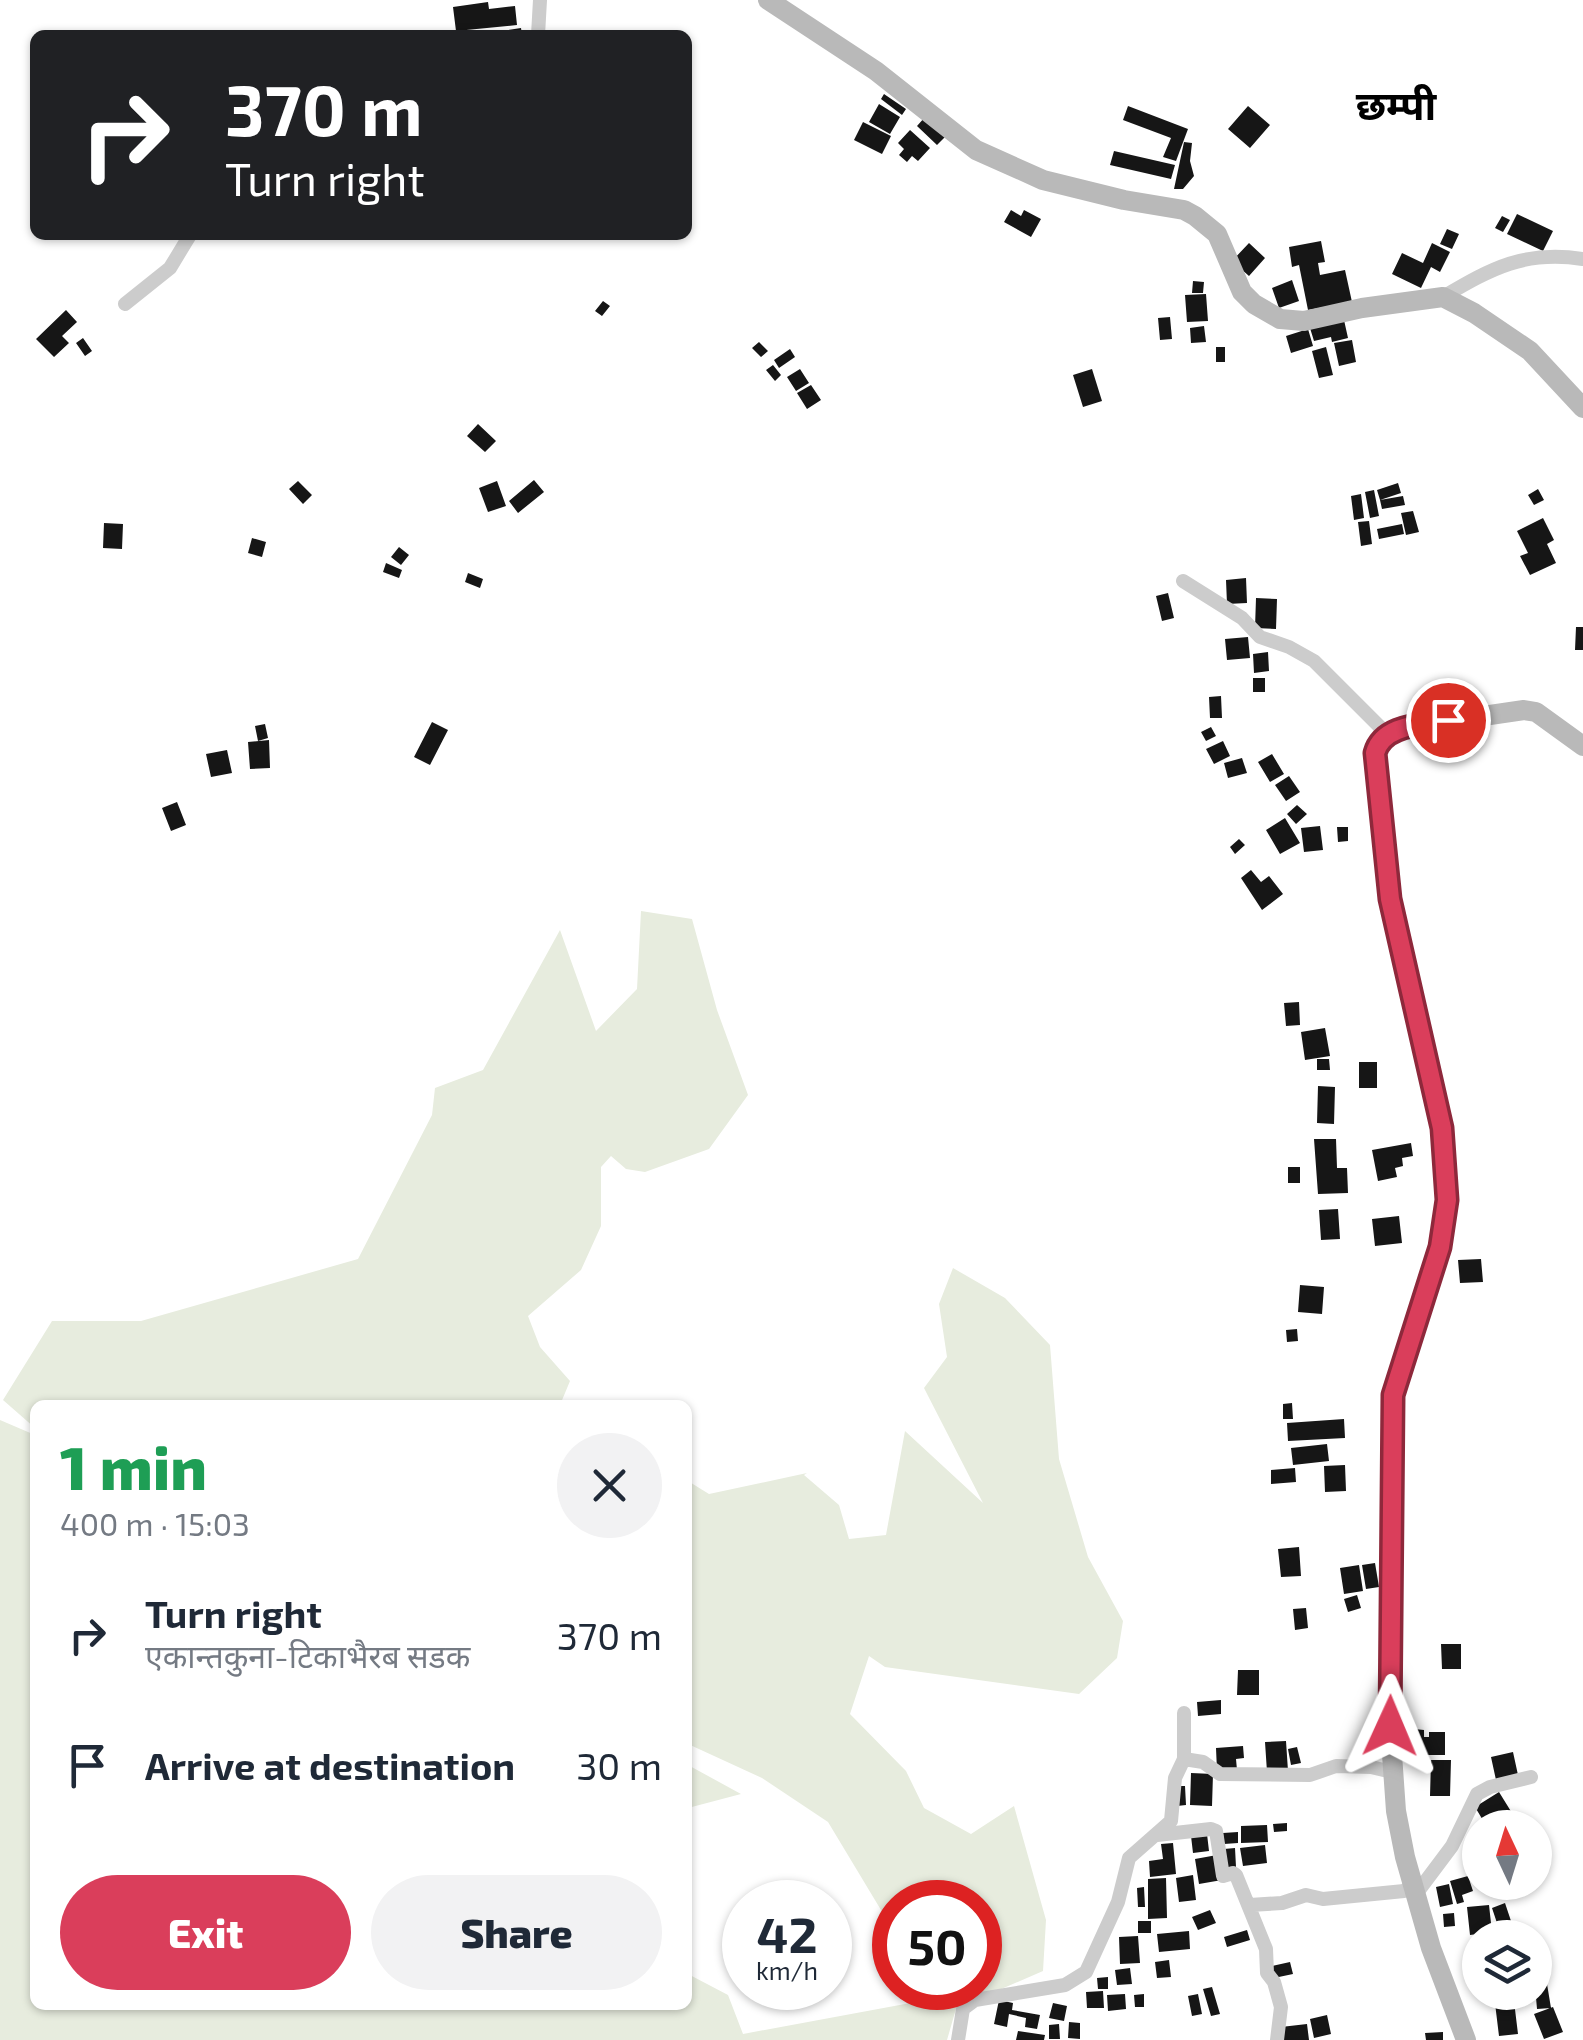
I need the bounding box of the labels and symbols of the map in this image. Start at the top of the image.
district label: छम्पी [1356,80,1438,128]
pin [1406,678,1491,763]
position arrow [1338,1674,1442,1778]
north arrow [1462,1810,1552,1900]
speed limit sign: 50 [872,1880,1002,2010]

